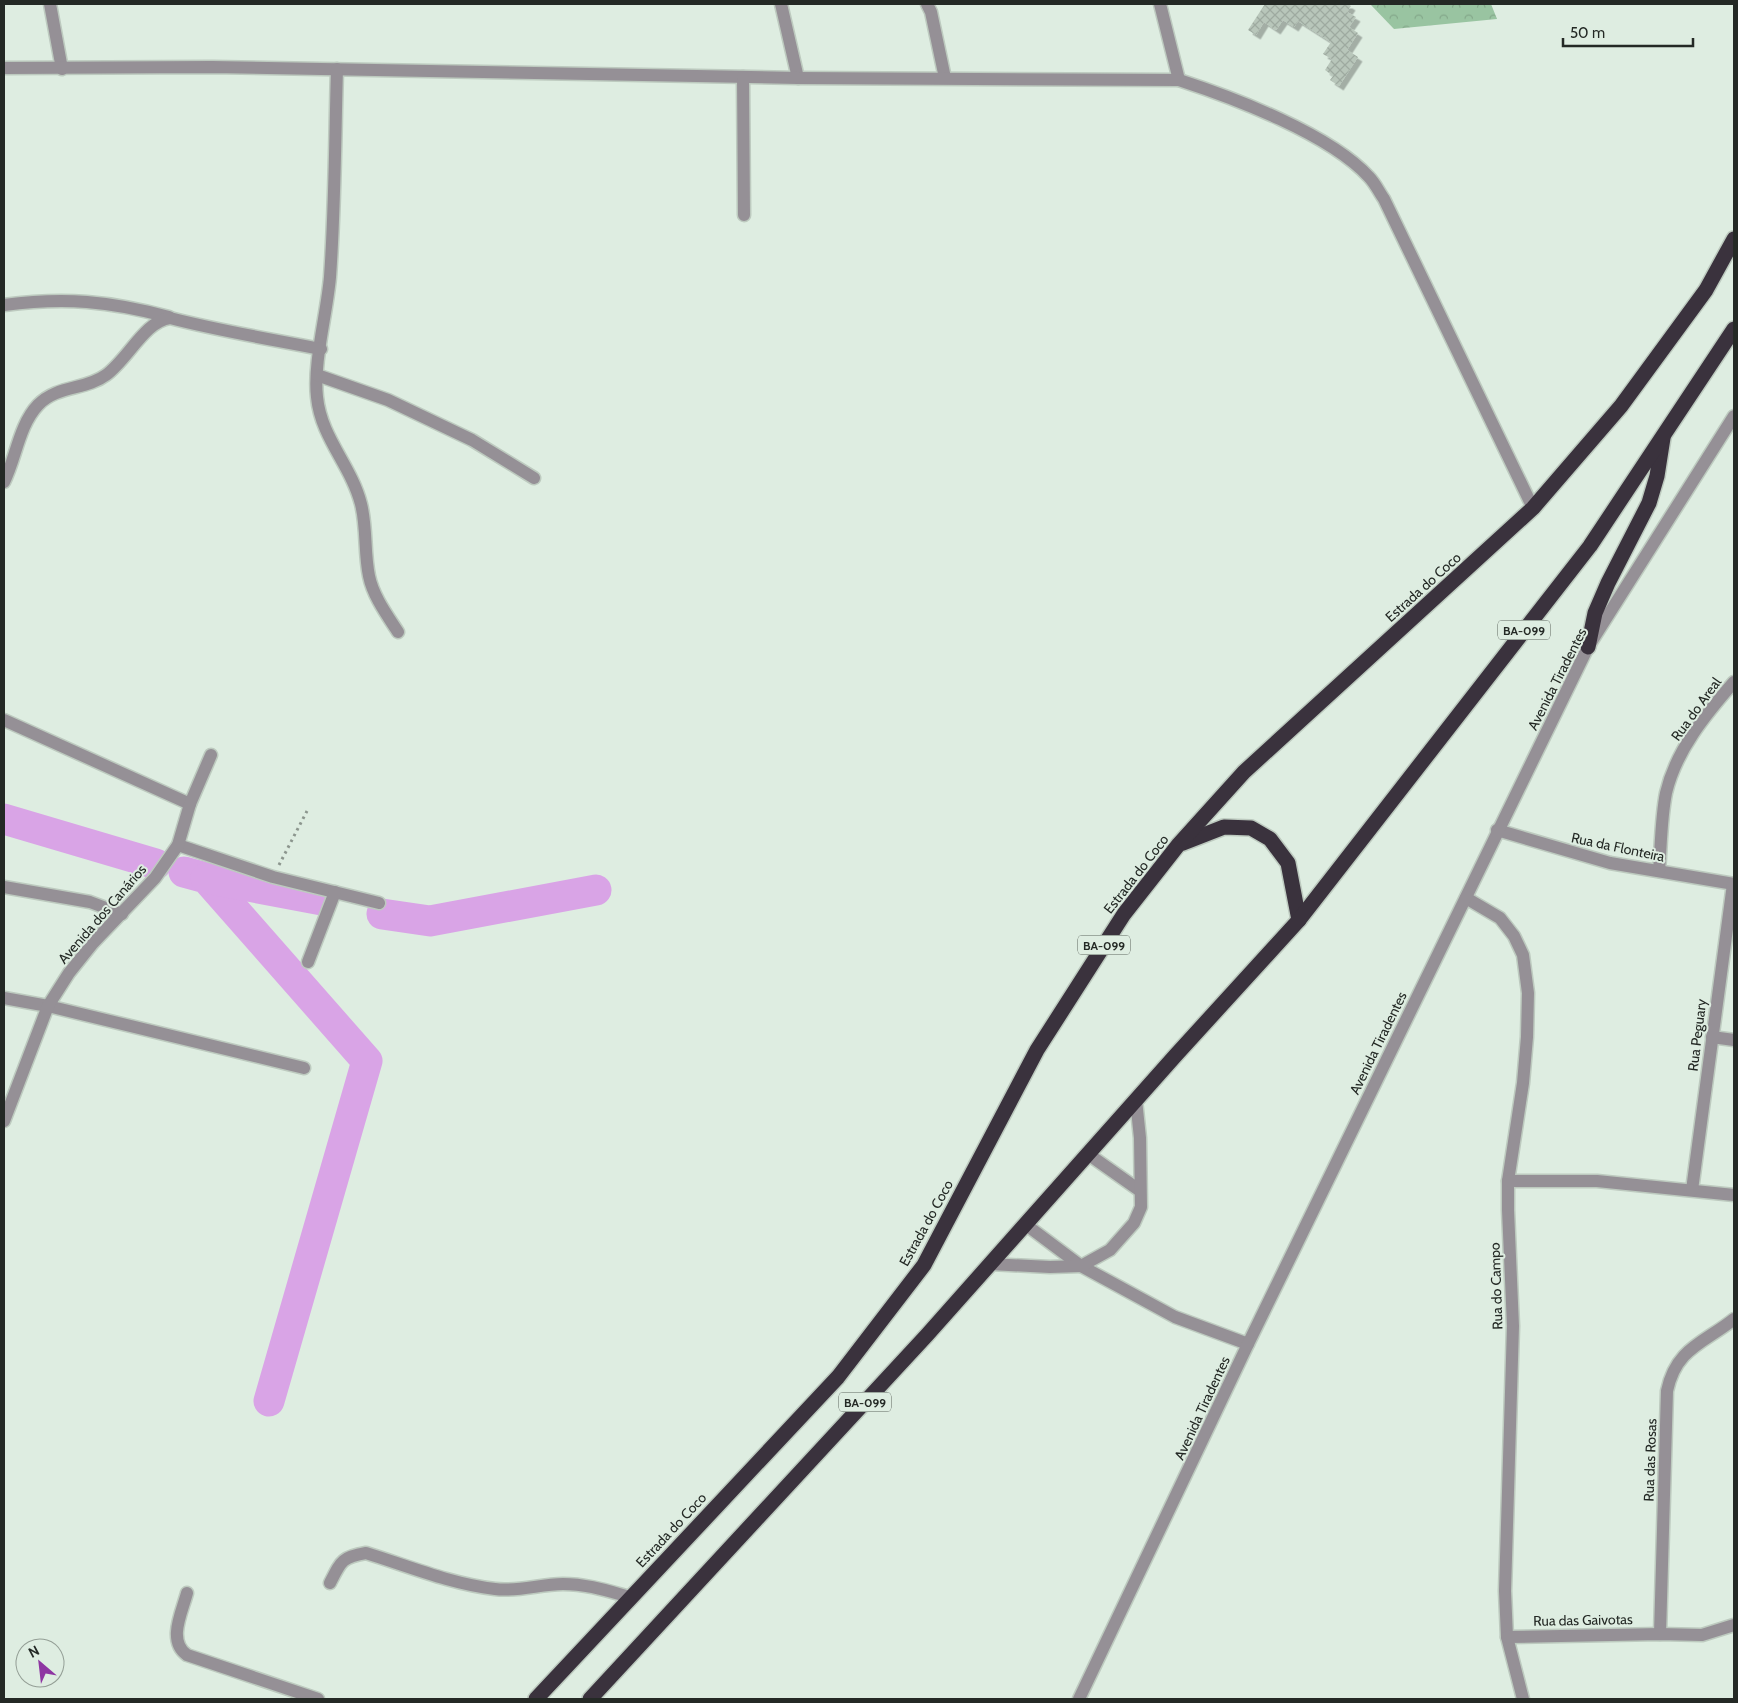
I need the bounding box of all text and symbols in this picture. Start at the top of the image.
scale bar [1563,15,1693,47]
text: 50 m [1570,24,1605,42]
street label: Estrada do Coco [1381,548,1465,626]
road number: BA-099 [1498,620,1550,640]
street label: Avenida Tiradentes [1524,625,1591,733]
street label: Rua do Areal [1667,673,1725,744]
street label: Rua da Flonteira [1570,828,1667,866]
street label: Estrada do Coco [1099,831,1173,917]
street label: Avenida dos Canários [54,861,150,967]
road number: BA-099 [1078,936,1130,954]
street label: Avenida Tiradentes [1345,988,1411,1097]
street label: Rua Peguary [1684,998,1710,1072]
street label: Estrada do Coco [895,1177,957,1269]
street label: Rua do Campo [1485,1242,1507,1330]
street label: Avenida Tiradentes [1170,1353,1234,1463]
road number: BA-099 [839,1392,891,1411]
street label: Rua das Rosas [1640,1418,1660,1502]
street label: Estrada do Coco [632,1489,710,1571]
street label: Rua das Gaivotas [1533,1610,1633,1630]
north arrow [15,1638,65,1688]
text: N [25,1641,42,1662]

